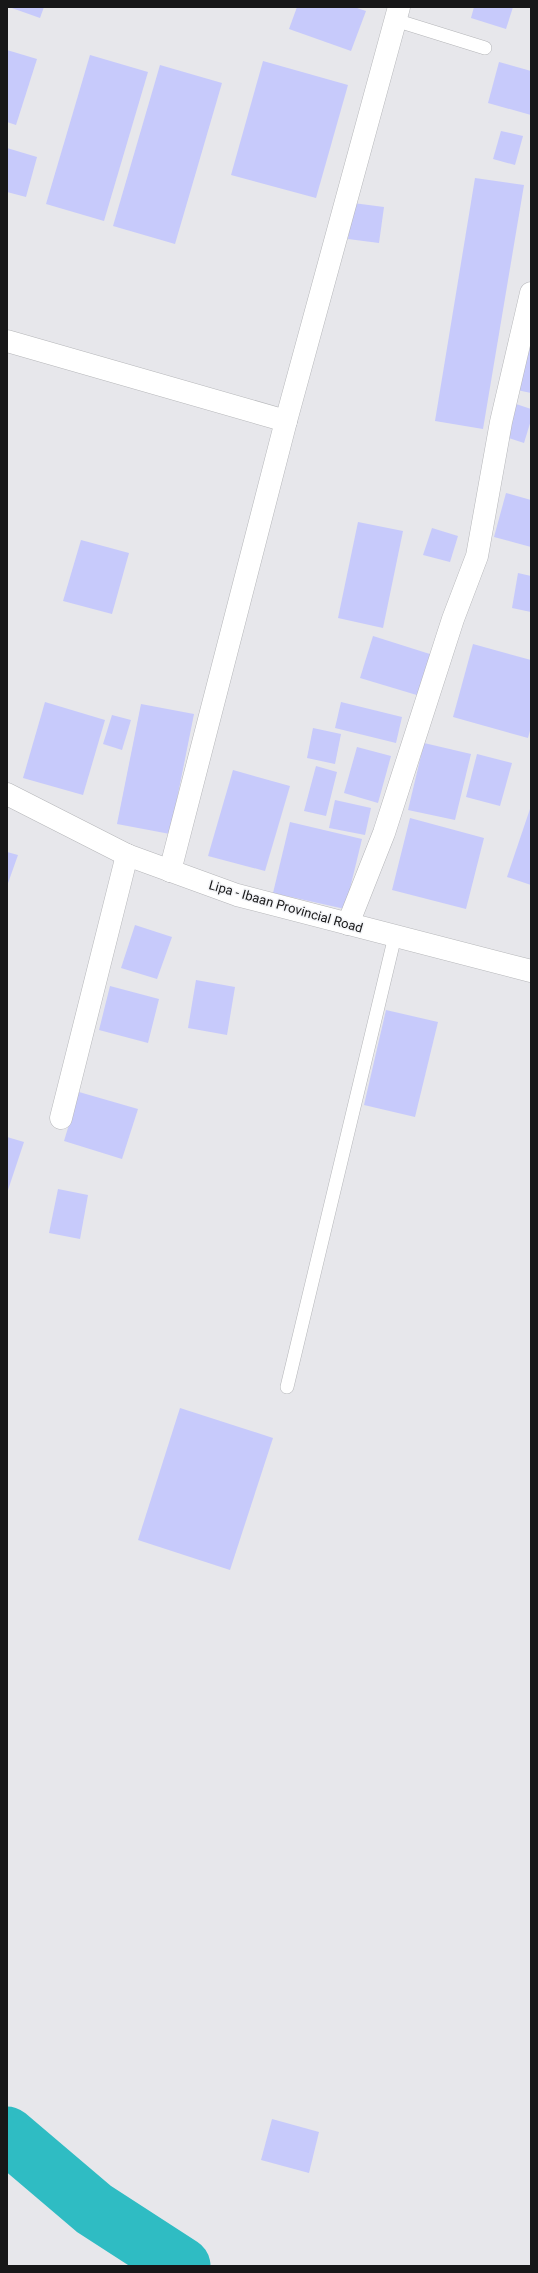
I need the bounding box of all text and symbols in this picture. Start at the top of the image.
street label: Lipa - Ibaan Provincial Road [207,877,365,936]

